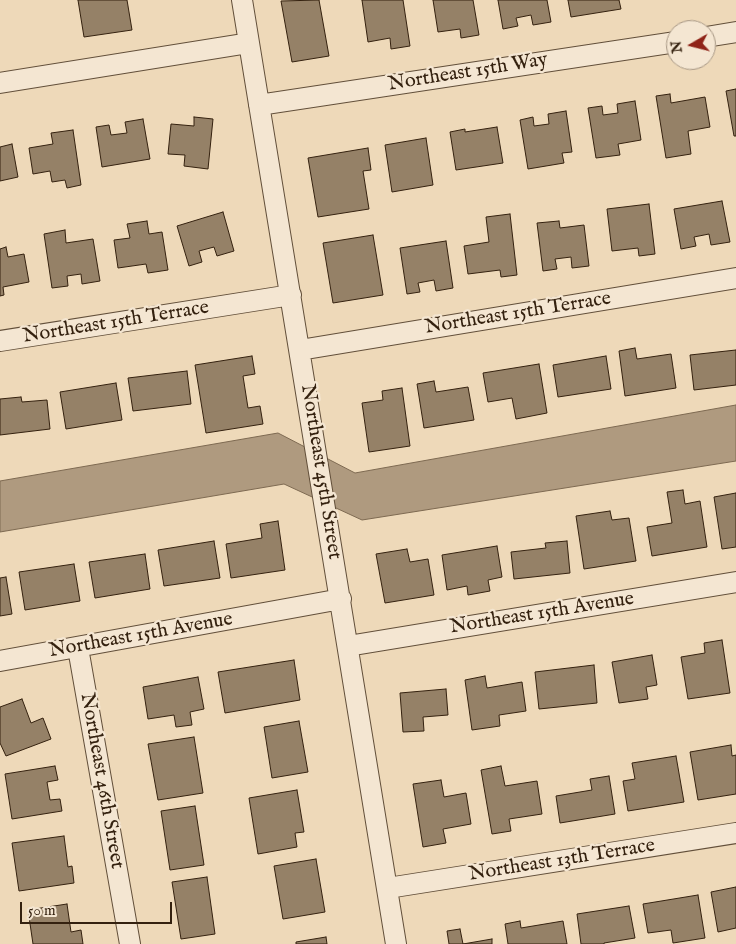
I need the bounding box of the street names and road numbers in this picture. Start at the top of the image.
street label: Northeast 15th Way [387,49,549,97]
street label: Northeast 15th Terrace [423,287,613,341]
street label: Northeast 15th Terrace [21,296,211,350]
street label: Northeast 45th Street [294,383,346,561]
street label: Northeast 15th Avenue [448,588,636,640]
street label: Northeast 15th Avenue [47,608,235,664]
street label: Northeast 46th Street [74,691,128,871]
street label: Northeast 13th Terrace [467,834,657,888]

